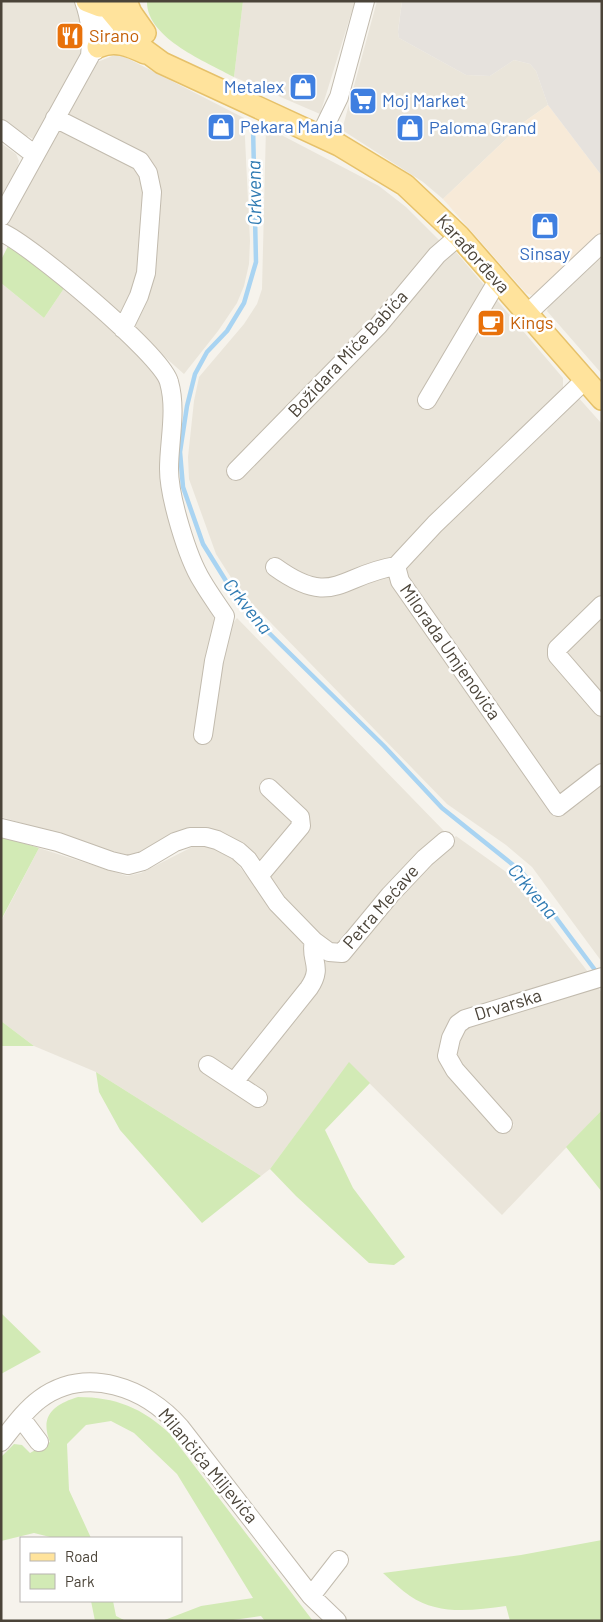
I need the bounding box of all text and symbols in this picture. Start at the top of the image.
restaurant icon: Sirano [55,21,85,51]
place label: Sirano [89,24,139,46]
shop icon: Metalex [288,72,318,102]
place label: Metalex [224,75,284,97]
supermarket icon: Moj Market [348,86,378,116]
place label: Moj Market [382,89,466,111]
shop icon: Pekara Manja [206,112,236,142]
shop icon: Paloma Grand [395,113,425,143]
place label: Pekara Manja [240,115,343,137]
place label: Paloma Grand [429,116,537,138]
water label: Crkvena [241,160,266,226]
street label: Karađorđeva [433,209,515,297]
shop icon: Sinsay [530,211,560,241]
place label: Sinsay [520,242,570,264]
street label: Božidara Miće Babića [283,285,412,421]
cafe icon: Kings [476,308,506,338]
place label: Kings [510,311,553,333]
water label: Crkvena [219,573,278,638]
street label: Milorada Umjenovića [396,579,506,724]
water label: Crkvena [504,858,563,923]
street label: Petra Mećave [338,860,423,953]
street label: Drvarska [472,983,544,1025]
street label: Milančića Miljevića [154,1403,263,1527]
legend [20,1537,182,1602]
text: Road [65,1547,98,1565]
text: Park [65,1572,95,1590]

